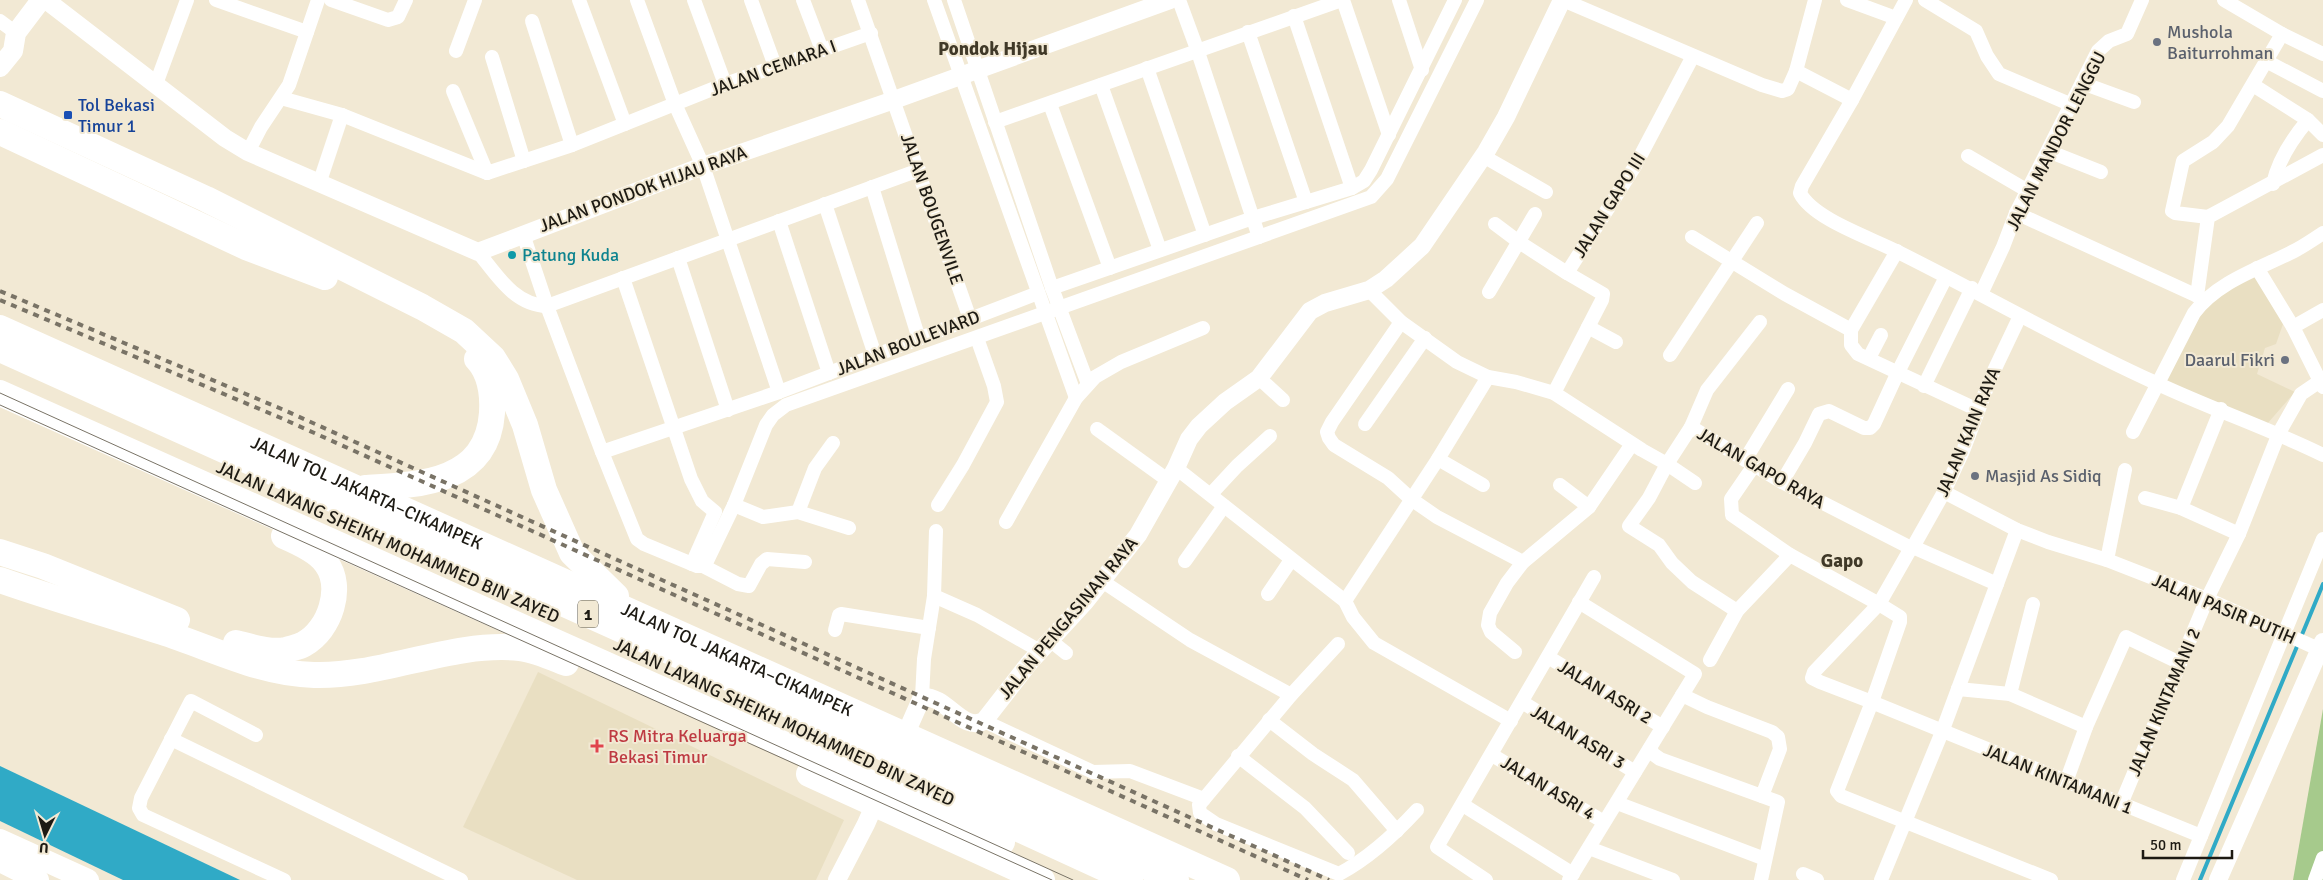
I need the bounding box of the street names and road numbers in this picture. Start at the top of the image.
street label: JALAN CEMARA I [707,35,839,101]
street label: JALAN MANDOR LENGGU [2001,48,2111,234]
street label: JALAN BOUGENVILE [896,130,968,288]
street label: JALAN PONDOK HIJAU RAYA [536,141,750,237]
street label: JALAN GAPO III [1568,148,1650,262]
street label: JALAN BOULEVARD [833,305,983,381]
street label: JALAN KAIN RAYA [1931,364,2005,500]
street label: JALAN GAPO RAYA [1693,423,1829,513]
street label: JALAN TOL JAKARTA–CIKAMPEK [247,431,486,555]
street label: JALAN LAYANG SHEIKH MOHAMMED BIN ZAYED [213,456,563,628]
street label: JALAN PENGASINAN RAYA [994,532,1142,704]
street label: JALAN PASIR PUTIH [2149,569,2299,649]
street label: JALAN TOL JAKARTA–CIKAMPEK [618,598,856,721]
road number: 1 [578,600,598,628]
street label: JALAN KINTAMANI 2 [2123,625,2205,779]
street label: JALAN LAYANG SHEIKH MOHAMMED BIN ZAYED [610,633,958,811]
street label: JALAN ASRI 2 [1554,655,1656,729]
street label: JALAN ASRI 3 [1527,700,1629,774]
street label: JALAN KINTAMANI 1 [1980,739,2136,819]
street label: JALAN ASRI 4 [1497,751,1599,825]

